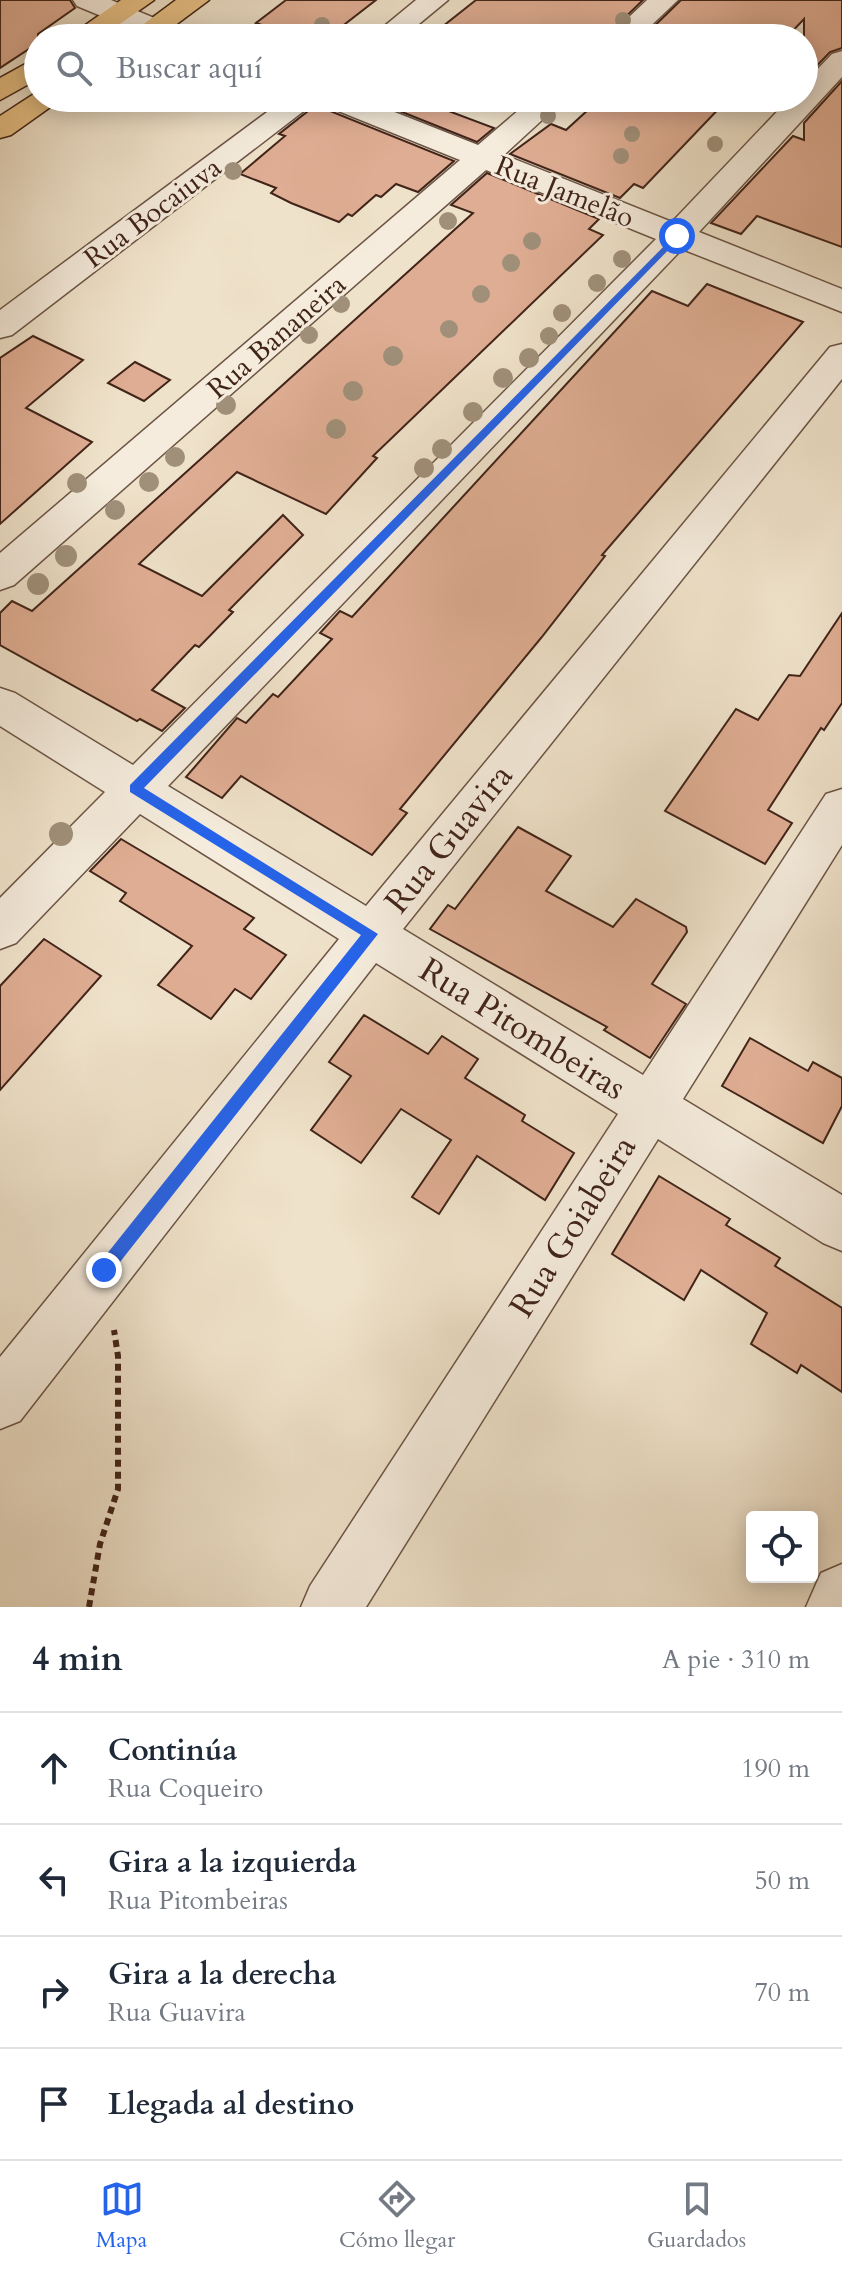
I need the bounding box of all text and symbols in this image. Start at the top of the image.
search box [24,24,818,112]
icon: search [52,46,96,90]
text: Buscar aquí [116,48,262,89]
street label: Rua Jamelão [489,147,640,237]
street label: Rua Bocaiuva [76,149,229,277]
route start [659,218,695,254]
street label: Rua Bananeira [199,266,354,408]
street label: Rua Guavira [374,754,524,923]
street label: Rua Pitombeiras [411,947,634,1111]
street label: Rua Goiabeira [499,1127,647,1326]
route end [86,1252,122,1288]
map controls [746,1511,818,1583]
button: locate [746,1511,818,1583]
text: 4 min [32,1636,123,1682]
text: A pie · 310 m [662,1642,810,1677]
text: Continúa [108,1730,238,1771]
icon: ahead [32,1746,76,1790]
text: 190 m [741,1751,810,1786]
text: Rua Coqueiro [108,1771,263,1806]
text: Gira a la izquierda [108,1842,357,1883]
icon: left [32,1858,76,1902]
text: 50 m [754,1863,810,1898]
text: Rua Pitombeiras [108,1883,288,1918]
text: Gira a la derecha [108,1954,337,1995]
icon: right [32,1970,76,2014]
text: 70 m [754,1975,810,2010]
text: Rua Guavira [108,1995,246,2030]
icon: arrive [32,2082,76,2126]
text: Llegada al destino [108,2084,354,2125]
tab: Mapa [96,2177,147,2255]
tab: Cómo llegar [339,2177,455,2255]
tab: Guardados [647,2177,746,2255]

